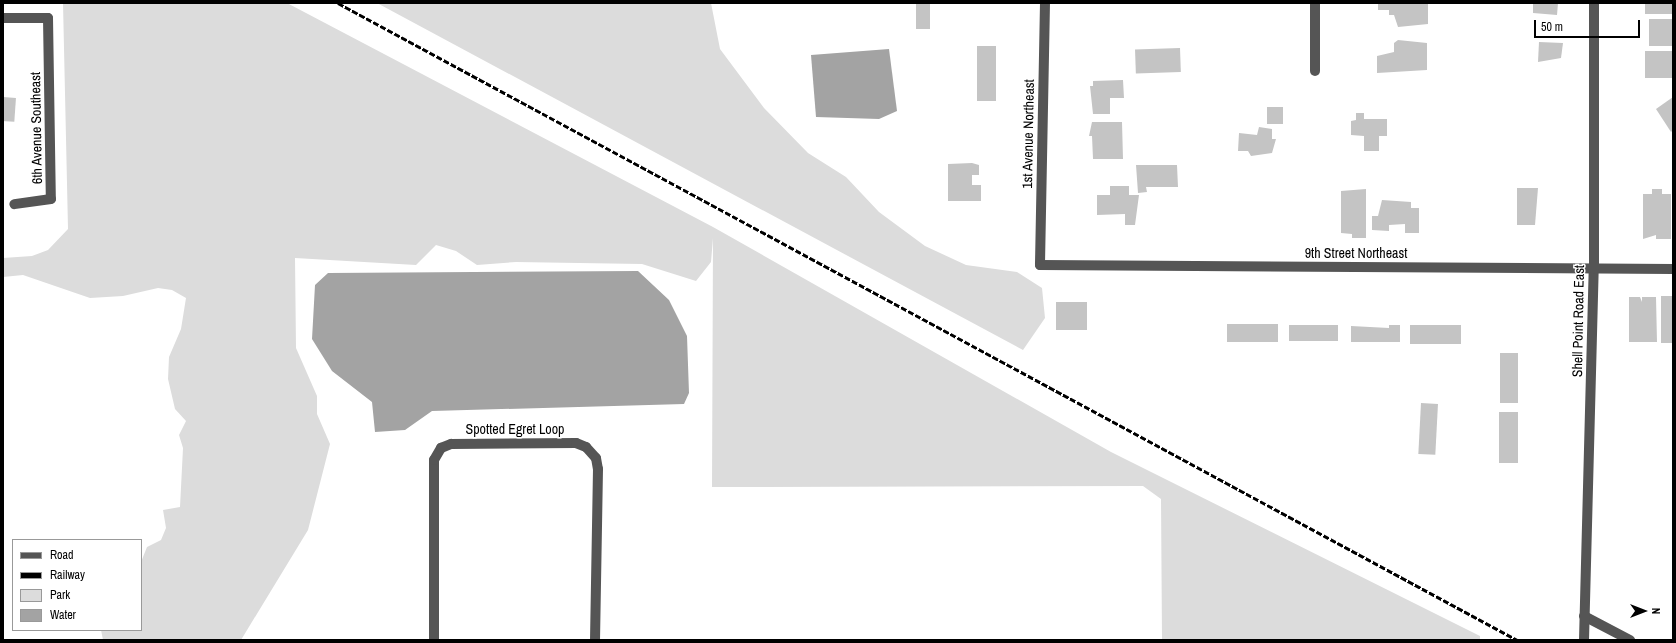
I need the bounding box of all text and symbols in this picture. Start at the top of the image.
scale bar [1536,12,1642,38]
text: 50 m [1541,19,1563,35]
street label: 6th Avenue Southeast [27,71,45,185]
street label: 1st Avenue Northeast [1019,79,1037,189]
street label: 9th Street Northeast [1305,245,1407,261]
street label: Shell Point Road East [1569,265,1587,377]
street label: Spotted Egret Loop [466,421,564,437]
legend [12,539,142,631]
text: Road [50,547,74,563]
text: Railway [50,567,85,583]
text: Park [50,587,70,603]
north arrow [1624,591,1664,631]
text: Water [50,607,76,623]
text: N [1649,608,1663,614]

